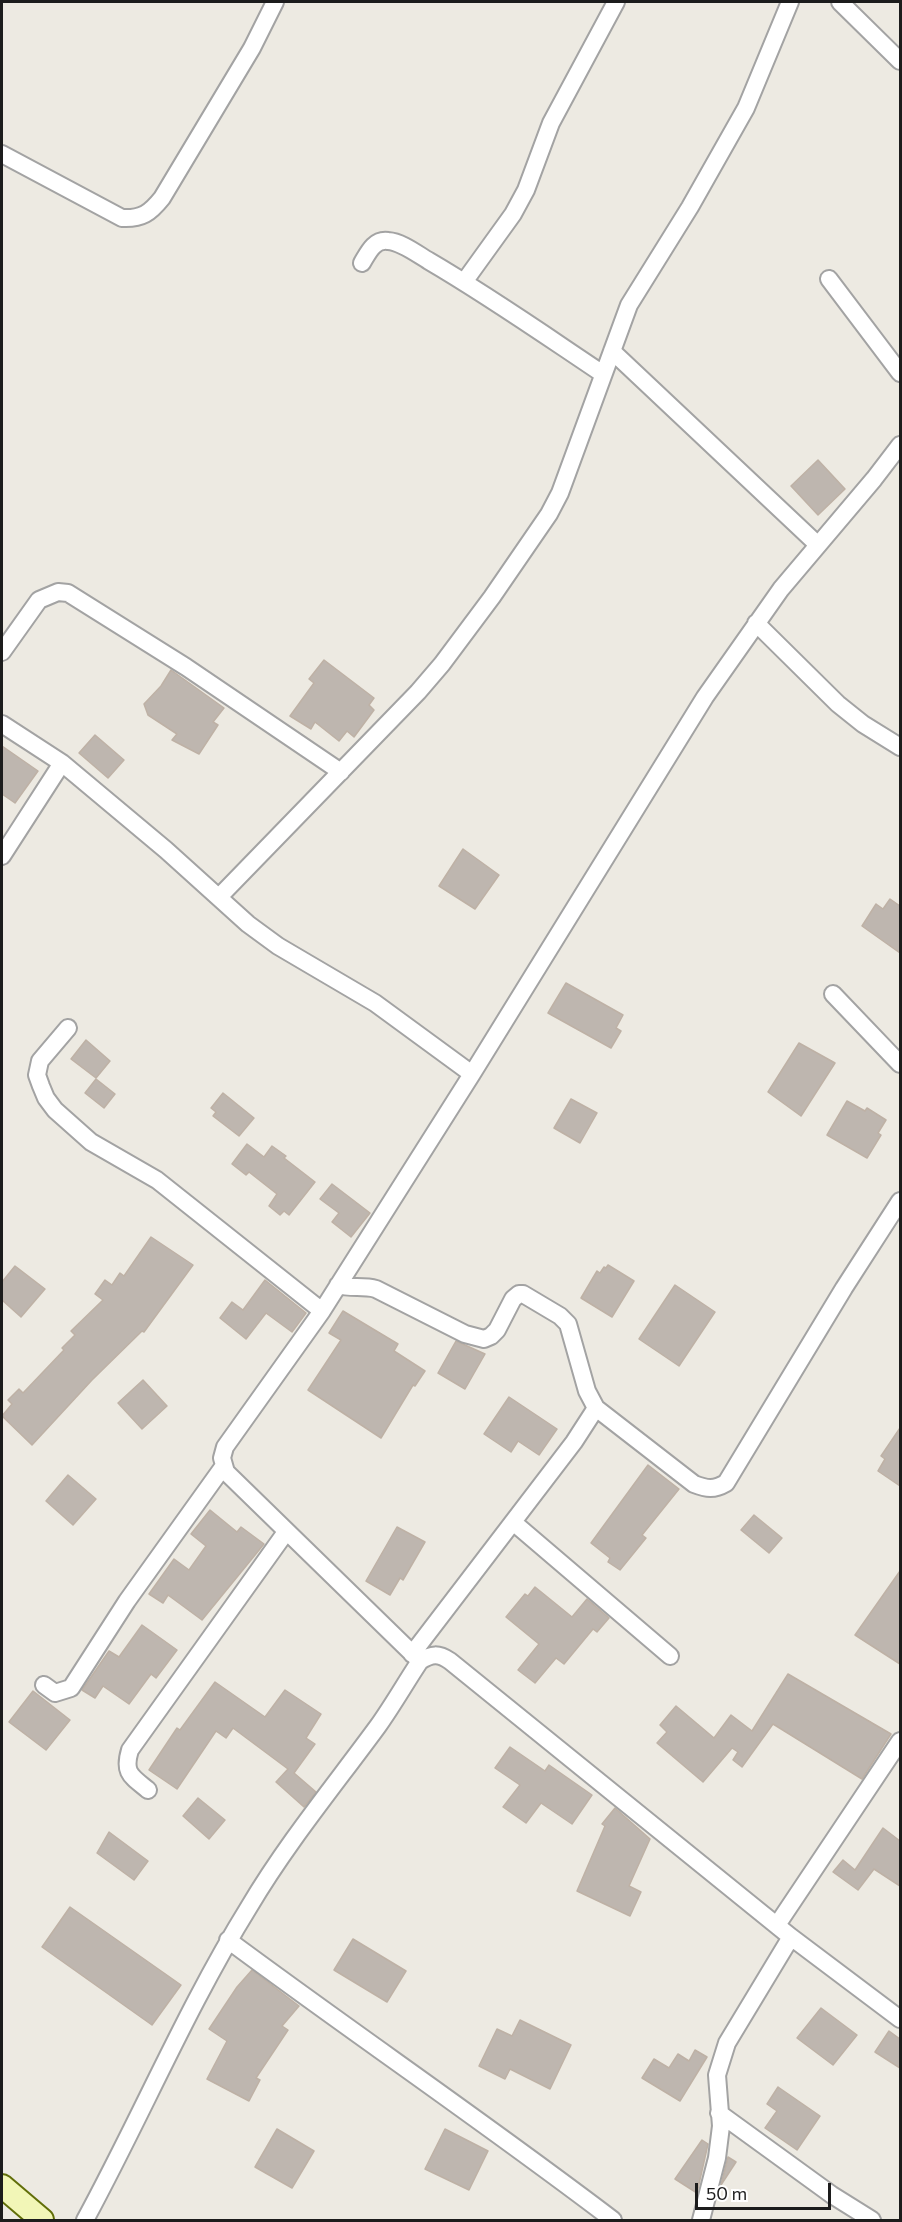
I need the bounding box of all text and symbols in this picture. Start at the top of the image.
scale bar [698,2171,834,2209]
text: 50 m [706,2182,747,2204]

